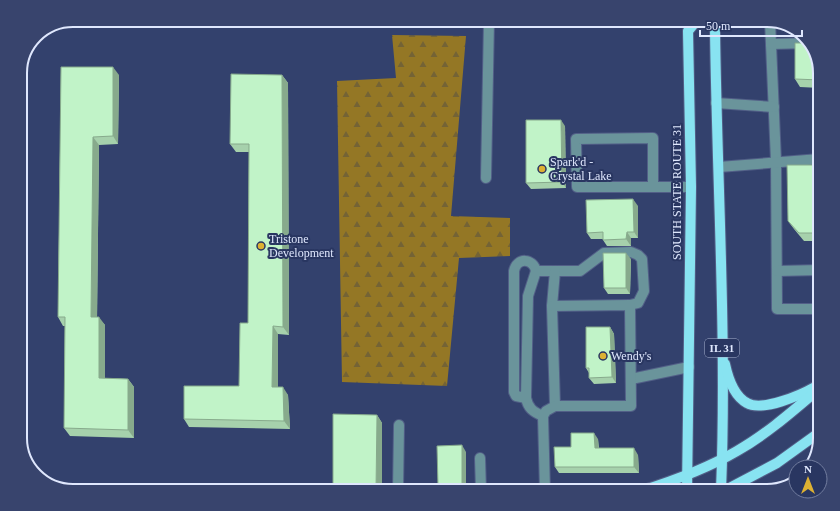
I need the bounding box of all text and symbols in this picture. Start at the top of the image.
scale bar [700,12,802,38]
text: 50 m [706,19,731,33]
street label: SOUTH STATE ROUTE 31 [670,124,684,260]
place label: Spark'd - Crystal Lake [550,155,612,183]
marker: Spark'd - Crystal Lake [537,164,547,174]
place label: Tristone Development [269,232,334,260]
marker: Tristone Development [256,241,266,251]
road number: IL 31 [705,339,739,357]
place label: Wendy's [611,349,652,363]
marker: Wendy's [598,351,608,361]
north arrow [788,459,828,499]
text: N [804,463,812,475]

